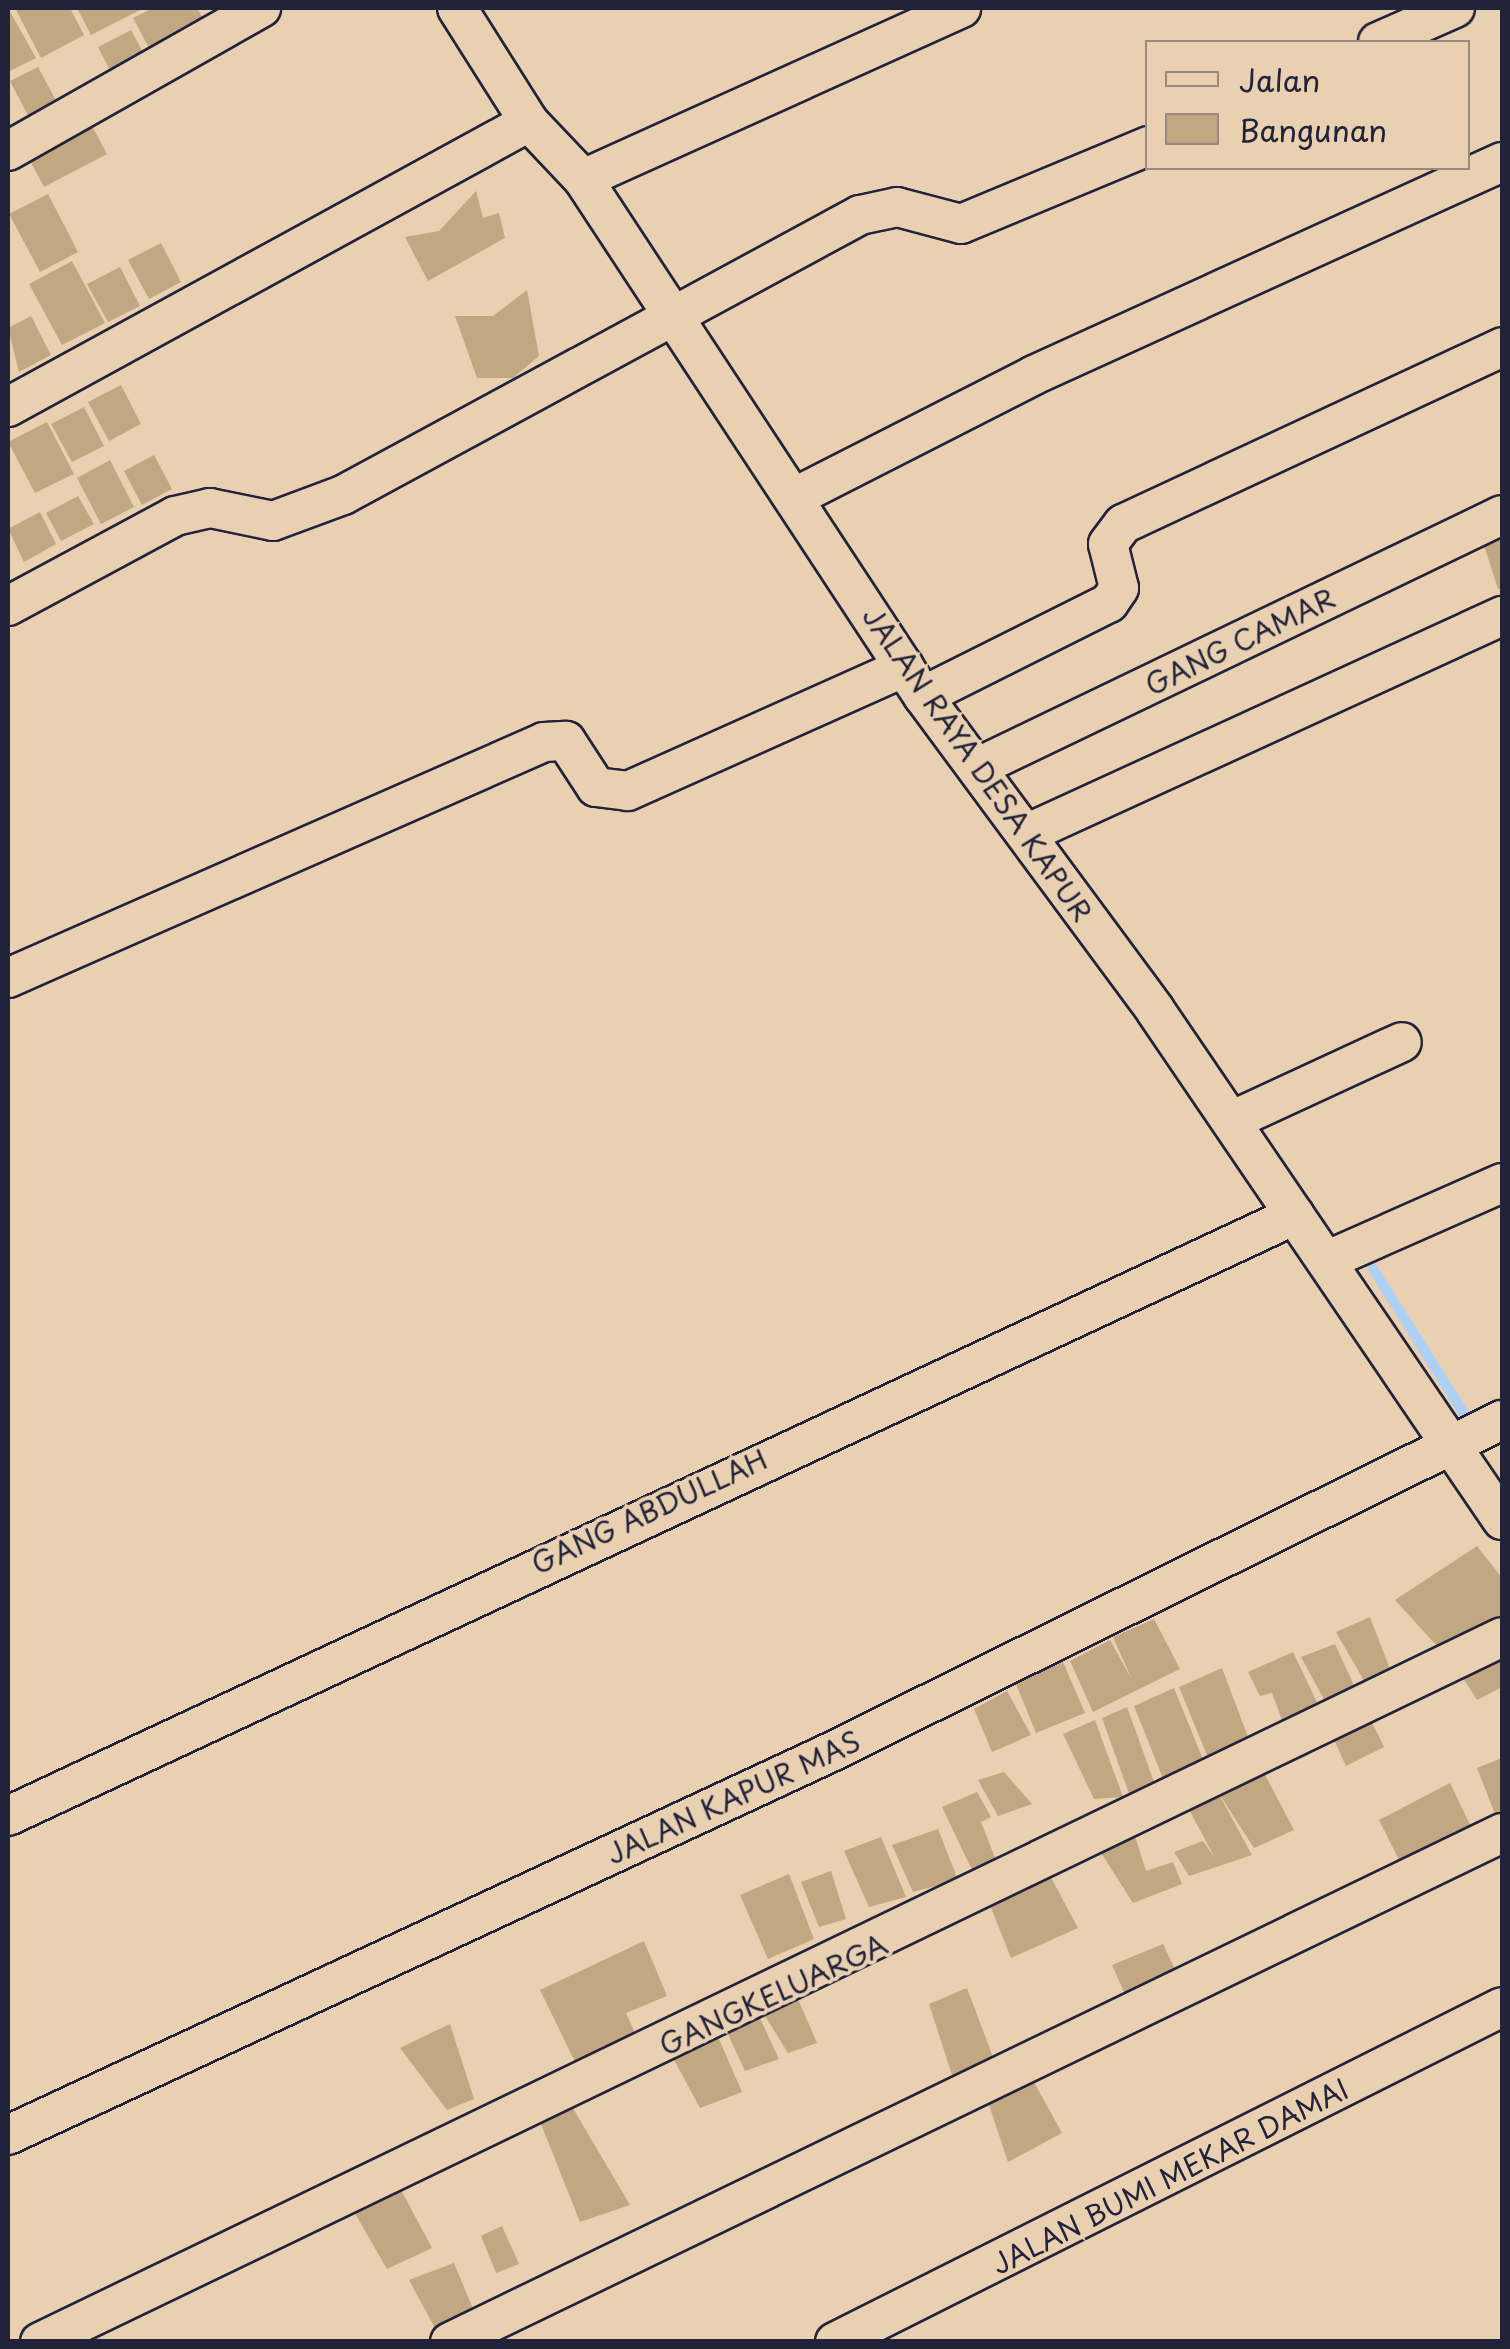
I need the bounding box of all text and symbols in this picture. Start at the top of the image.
legend [1145,40,1470,170]
text: Jalan [1239,57,1320,102]
text: Bangunan [1239,107,1387,152]
street label: GANG CAMAR [1138,580,1342,702]
street label: JALAN RAYA DESA KAPUR [856,600,1100,928]
street label: GANG ABDULLAH [526,1442,772,1580]
street label: JALAN KAPUR MAS [600,1723,866,1871]
street label: GANGKELUARGA [654,1926,892,2062]
street label: JALAN BUMI MEKAR DAMAI [983,2070,1357,2282]

